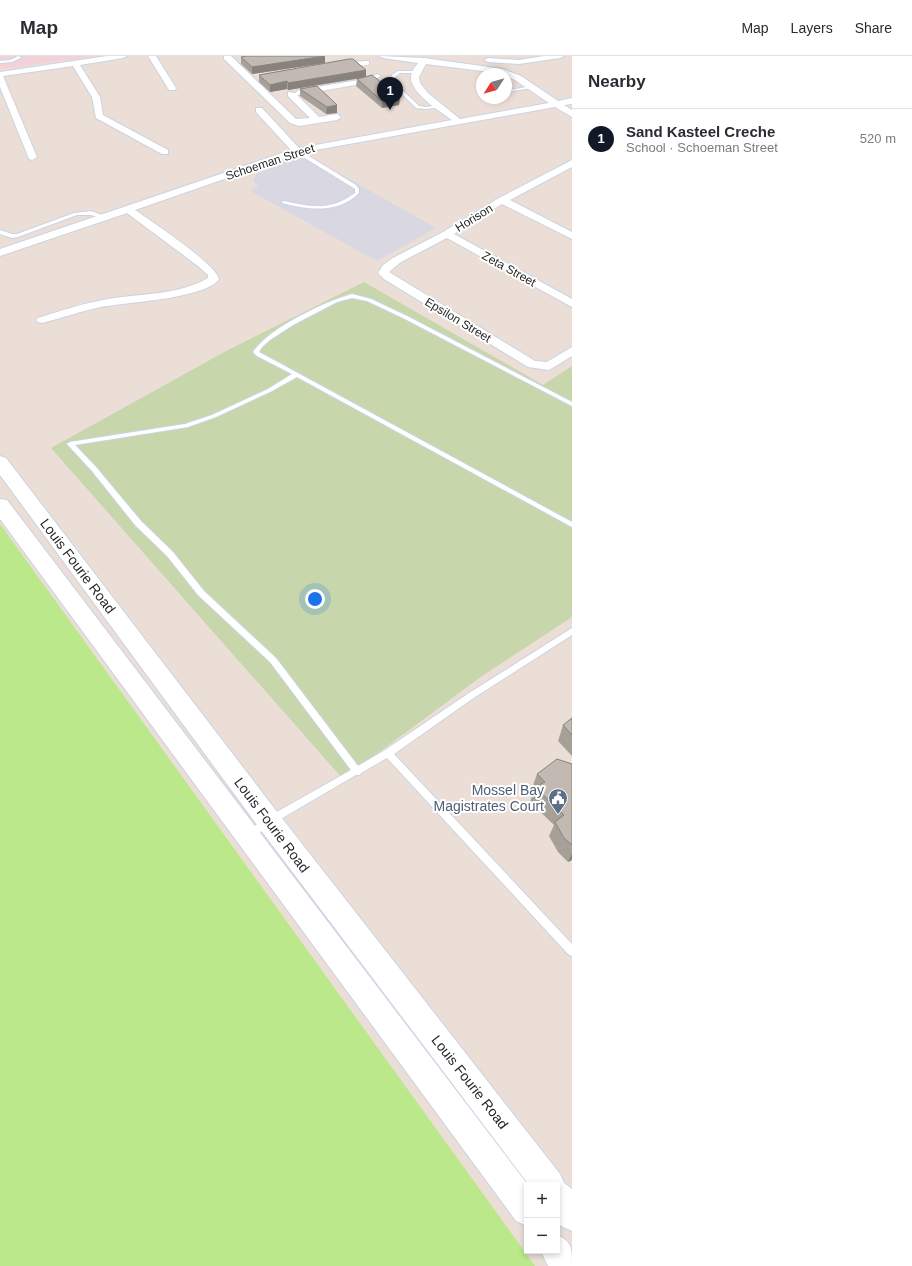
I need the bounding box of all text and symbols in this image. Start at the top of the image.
text: Map [20,17,58,38]
text: Map [741,20,769,36]
text: Layers [791,20,833,36]
text: Share [855,20,892,36]
north arrow [476,68,512,104]
text: Nearby [588,72,646,91]
pin: 1 [377,77,403,110]
text: Sand Kasteel Creche [626,123,775,140]
text: 1 [597,131,605,146]
text: 520 m [860,131,896,146]
text: School · Schoeman Street [626,140,778,155]
street label: Schoeman Street [224,141,317,183]
street label: Horison [453,201,495,235]
street label: Zeta Street [480,248,539,290]
street label: Epsilon Street [422,295,494,346]
street label: Louis Fourie Road [37,516,119,616]
your location [305,589,325,609]
street label: Louis Fourie Road [231,775,313,875]
place label: Mossel Bay Magistrates Court [434,782,544,814]
public building icon: Mossel Bay Magistrates Court [547,787,569,815]
street label: Louis Fourie Road [428,1032,512,1132]
map controls [524,1182,560,1254]
button: + [524,1182,560,1218]
button: − [524,1218,560,1254]

